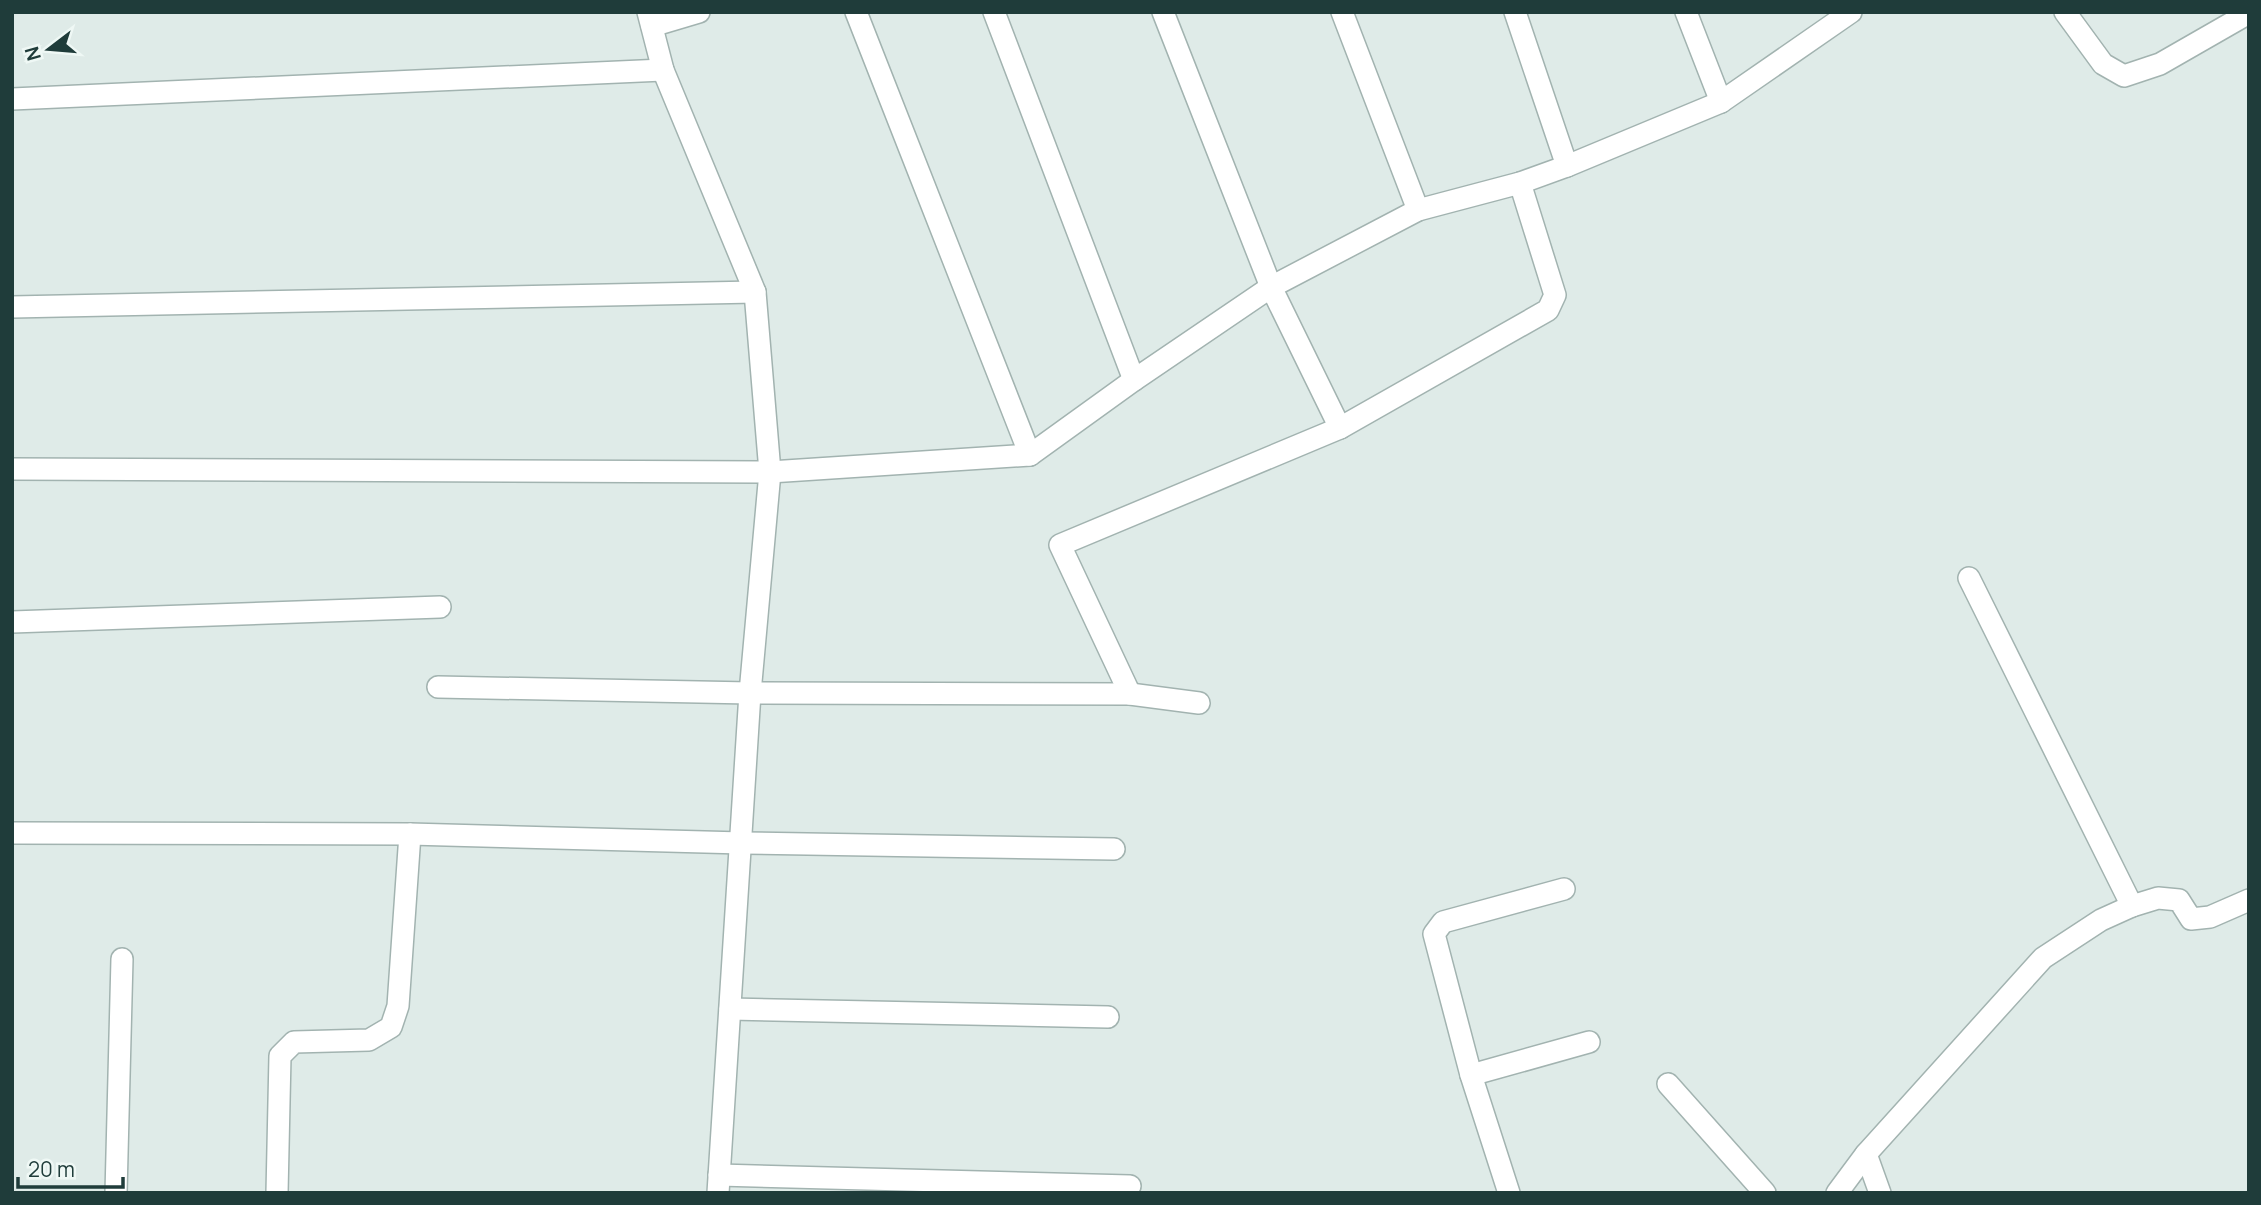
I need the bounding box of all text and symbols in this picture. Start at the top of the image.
north arrow [14,14,84,84]
text: N [18,44,47,64]
scale bar [18,1146,122,1190]
text: 20 m [28,1155,75,1183]

